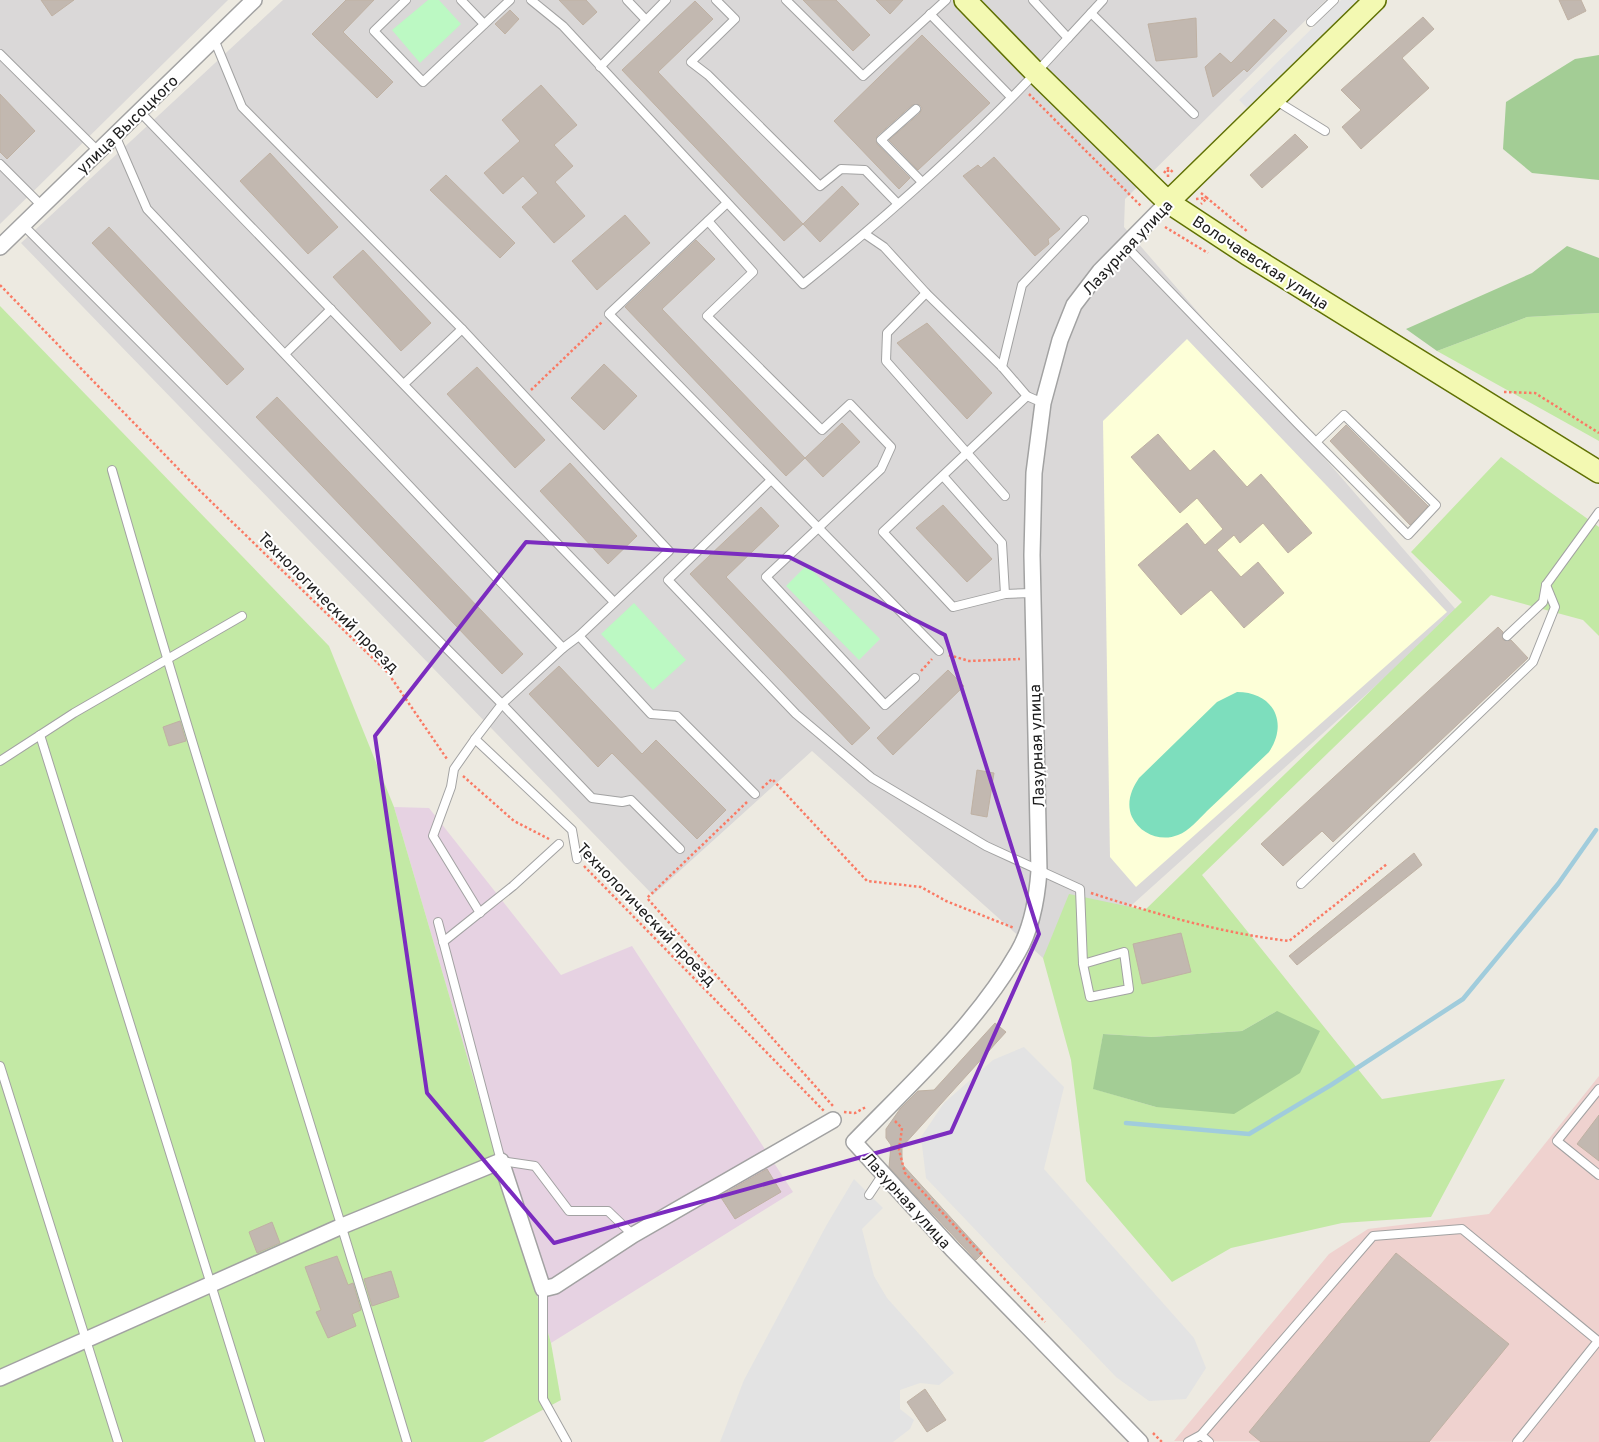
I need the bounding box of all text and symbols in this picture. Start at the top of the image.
street label: улица Высоцкого [73,72,183,179]
street label: Лазурная улица [1079,196,1178,300]
street label: Волочаевская улица [1188,212,1332,315]
street label: Технологический проезд [253,528,403,678]
street label: Лазурная улица [1026,684,1050,808]
street label: Технологический проезд [572,839,719,991]
street label: Лазурная улица [857,1149,954,1254]

